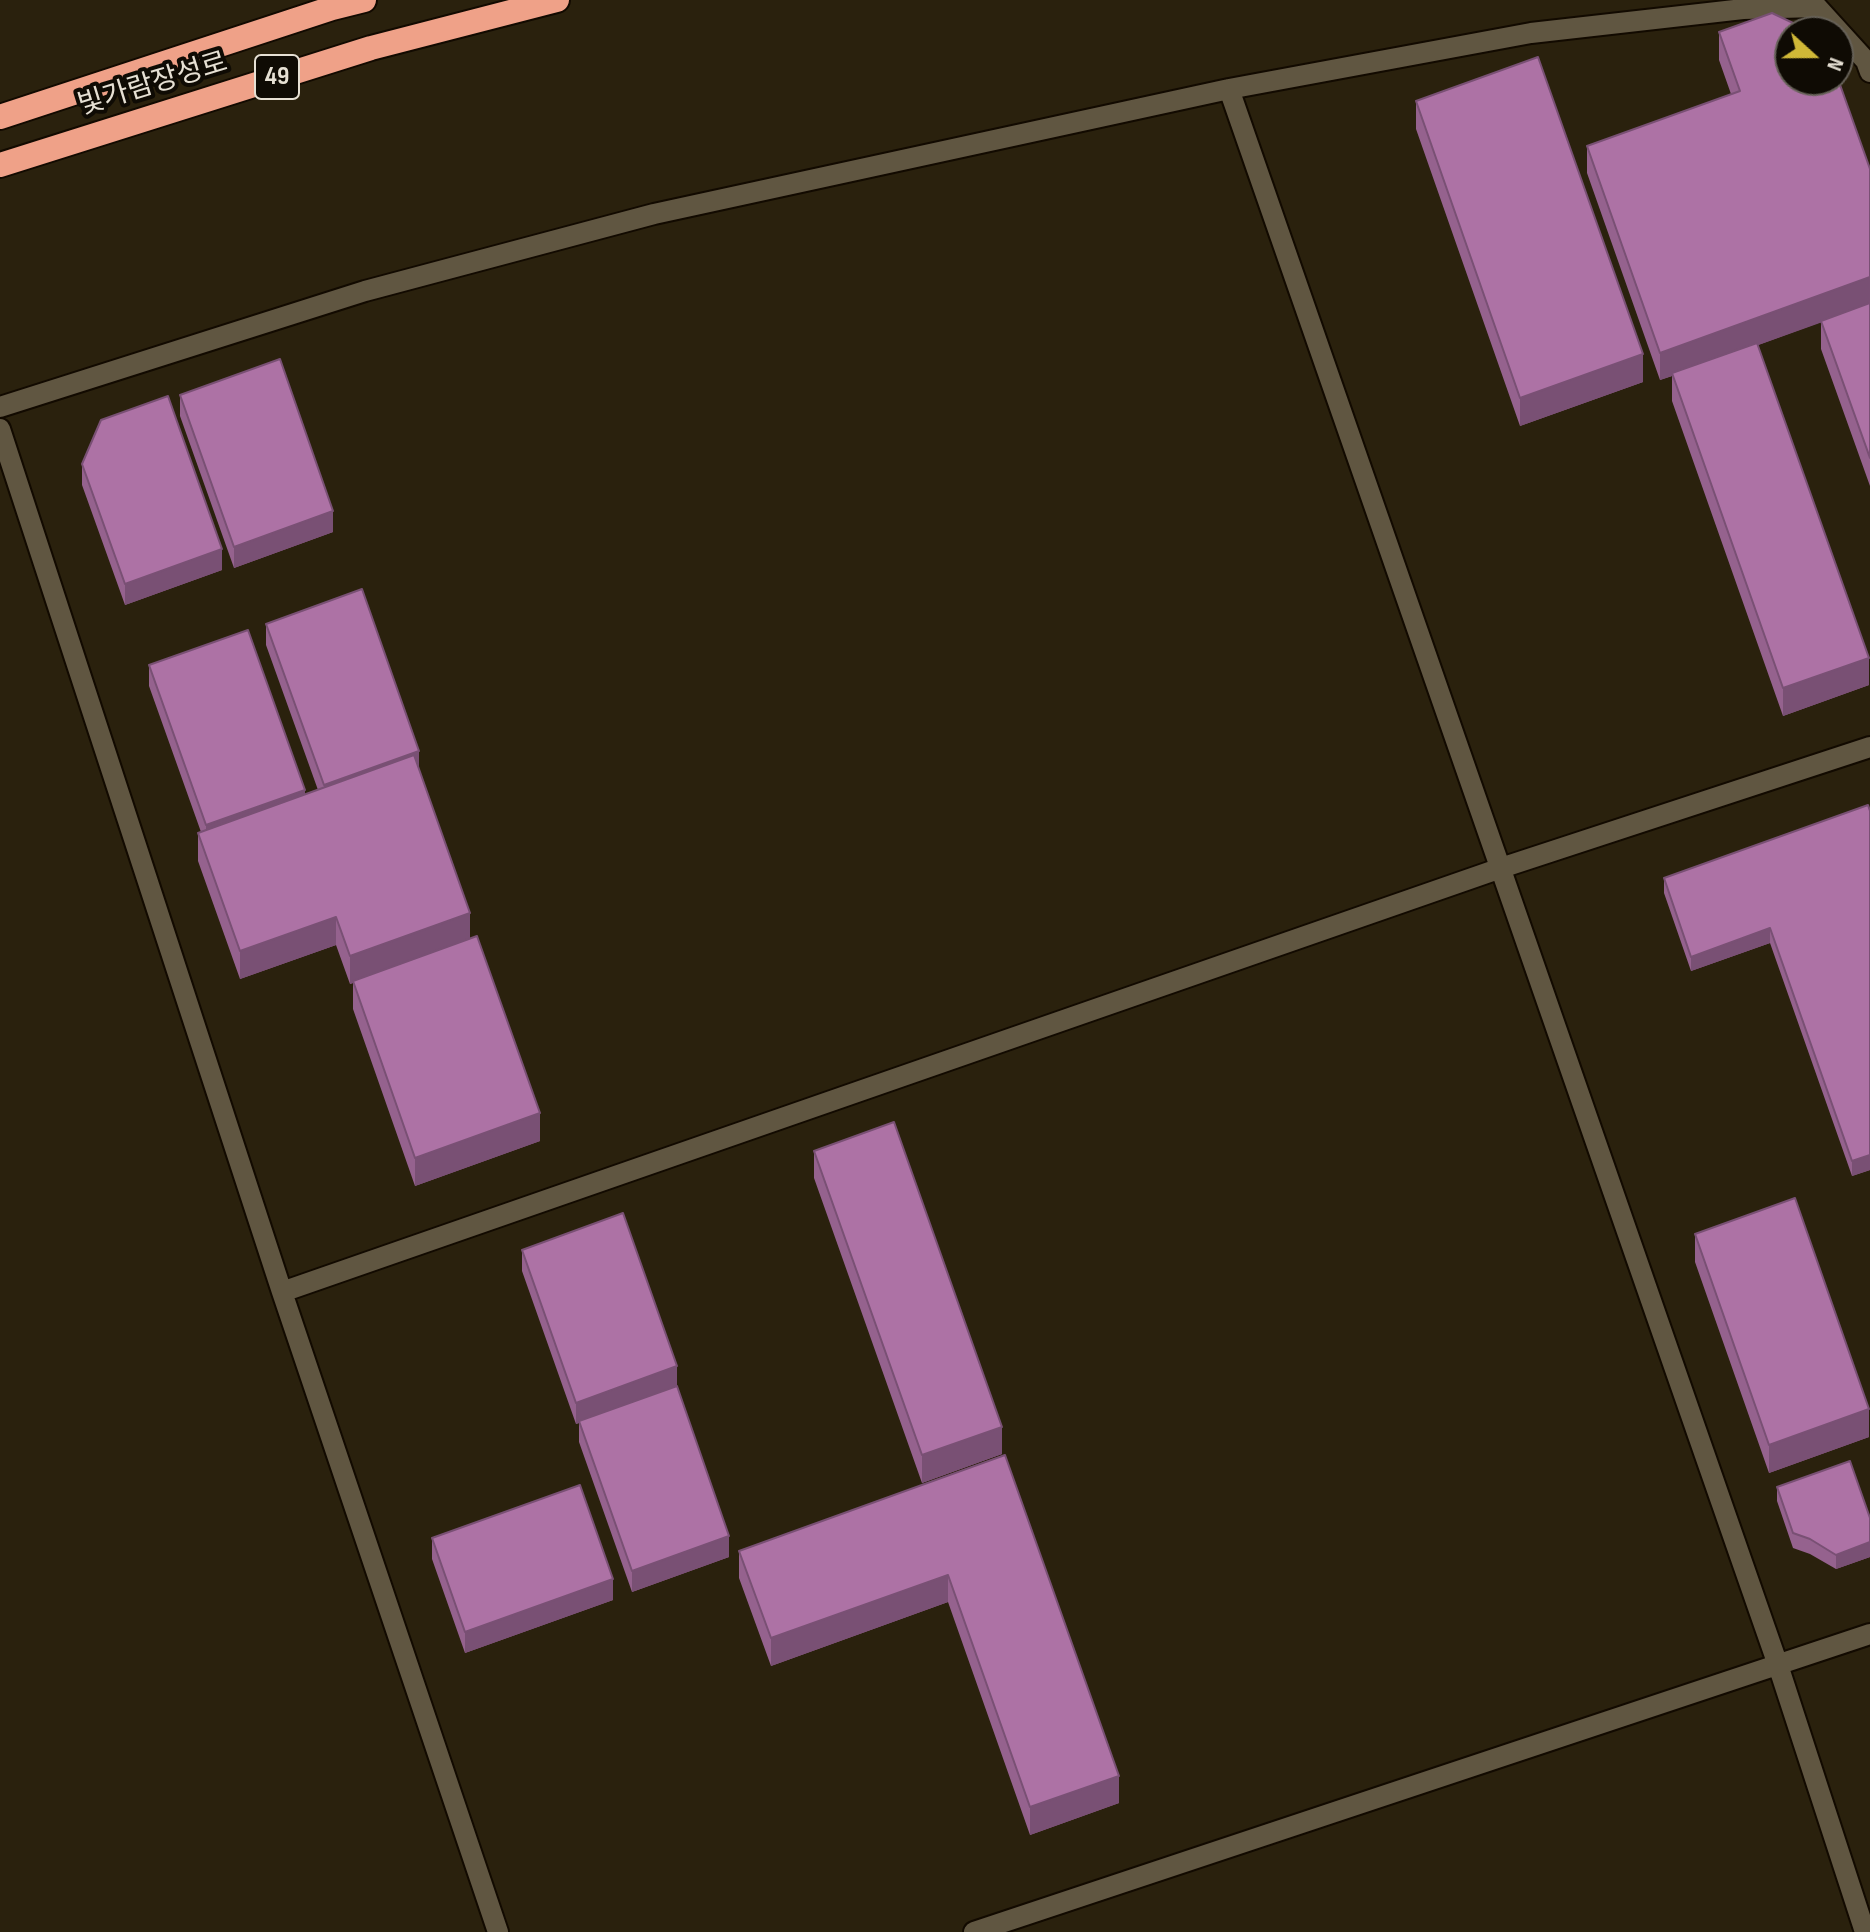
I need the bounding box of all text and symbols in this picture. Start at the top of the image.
north arrow [1774,16,1854,96]
street label: 빛가람장성로 [74,46,232,124]
text: N [1820,54,1850,74]
road number: 49 [255,55,299,99]

